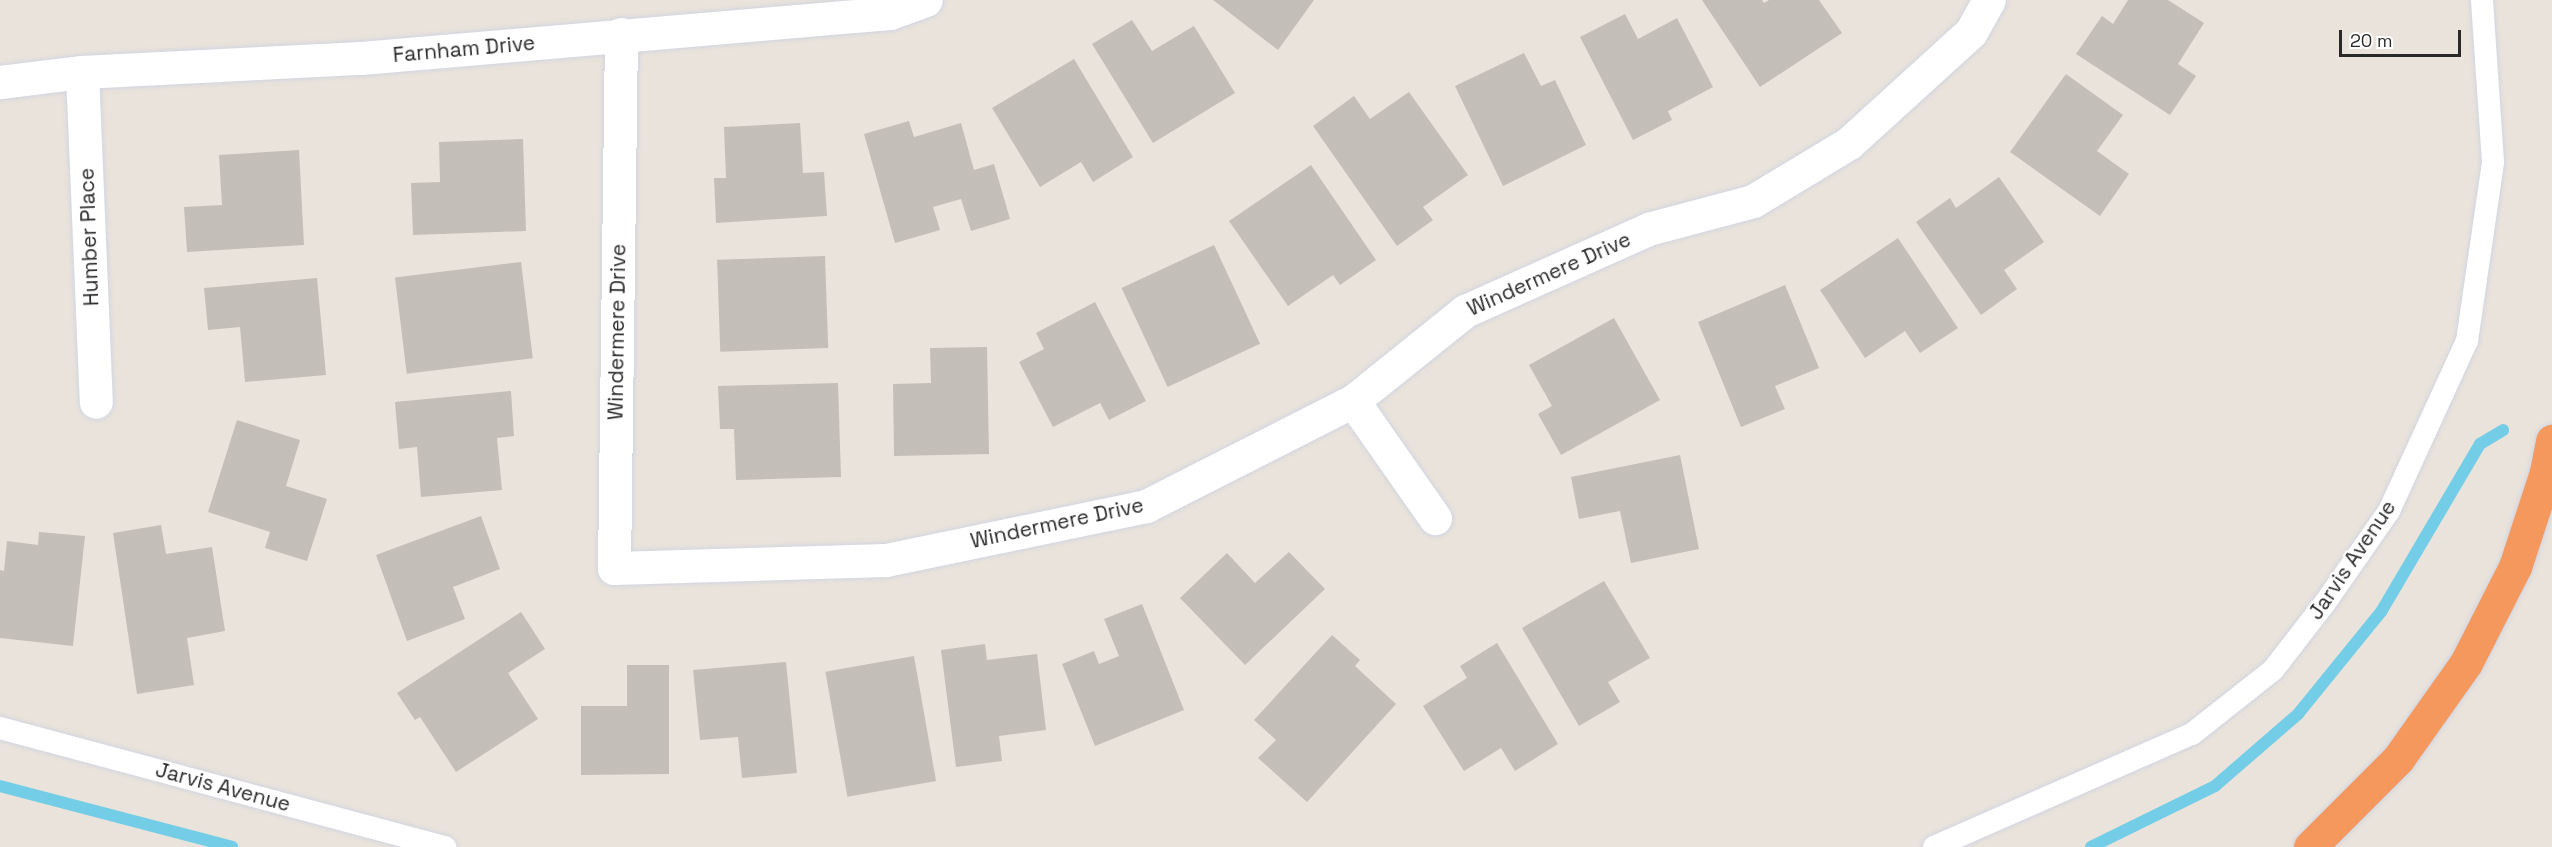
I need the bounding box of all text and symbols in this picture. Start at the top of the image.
scale bar [2342,18,2464,56]
text: 20 m [2350,29,2393,52]
street label: Farnham Drive [392,30,536,68]
street label: Humber Place [74,167,104,307]
street label: Windermere Drive [1463,227,1635,321]
street label: Windermere Drive [603,244,631,420]
street label: Windermere Drive [968,492,1146,554]
street label: Jarvis Avenue [2303,495,2401,625]
street label: Jarvis Avenue [153,757,293,817]

